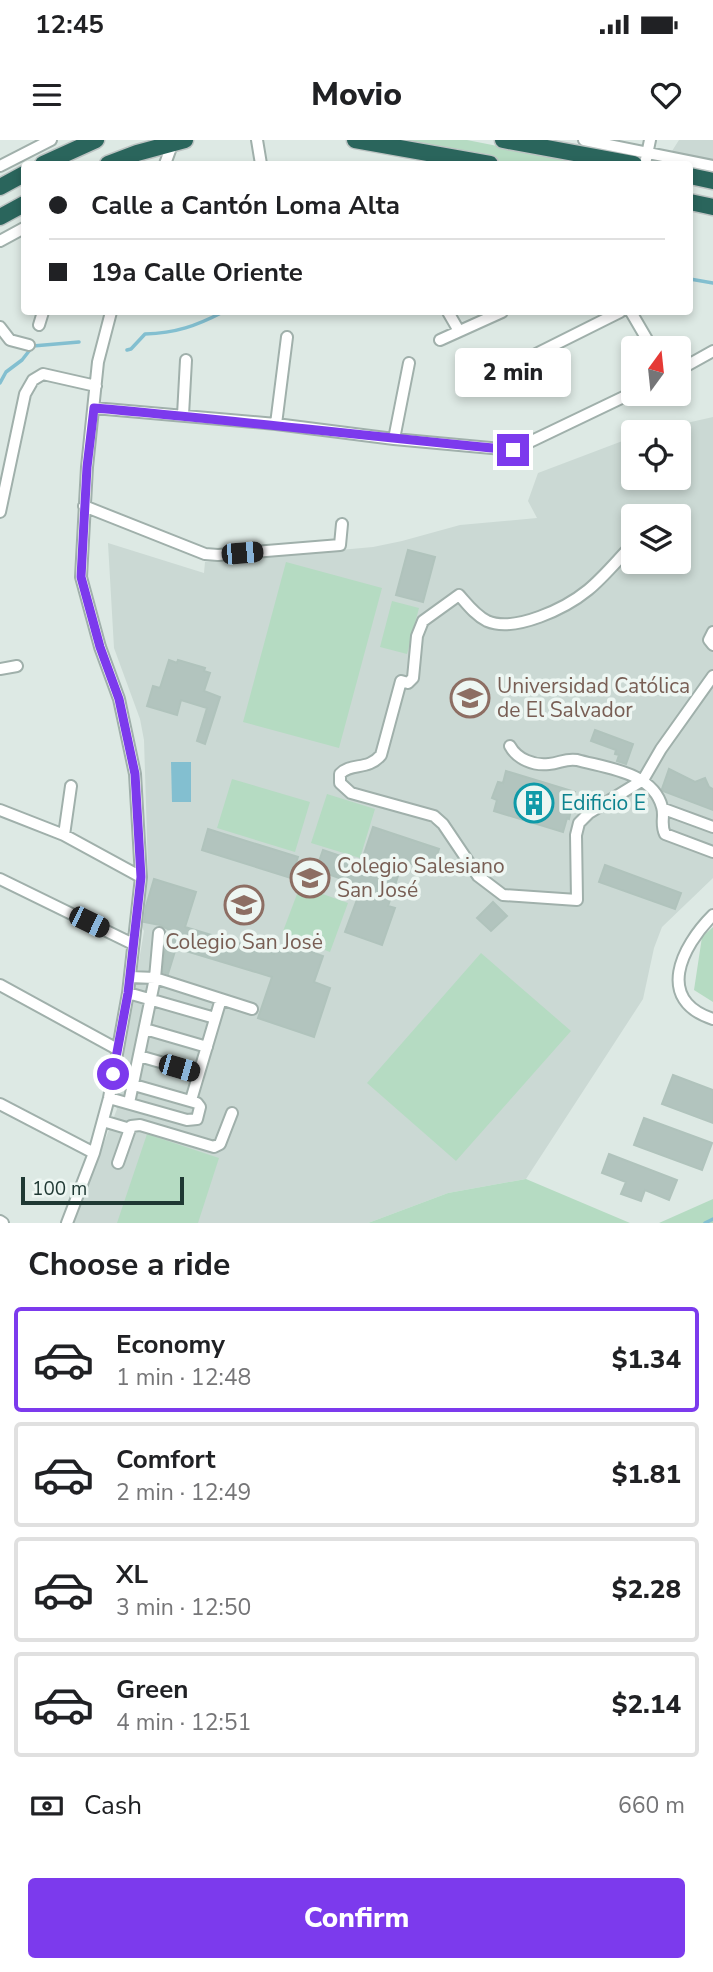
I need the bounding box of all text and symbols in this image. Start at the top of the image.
text: 12:45 [35,7,104,42]
text: Movio [311,73,402,116]
icon: menu [28,76,66,114]
icon: heart [647,76,685,114]
text: Calle a Cantón Loma Alta [91,188,400,223]
text: 19a Calle Oriente [91,255,303,290]
north arrow [621,336,691,406]
map controls [621,336,691,574]
callout: 2 min [455,348,571,398]
text: 2 min [483,357,543,388]
button: locate [621,420,691,490]
route end [497,434,529,466]
button: layers [621,504,691,574]
car [221,541,264,565]
place label: Universidad Católica de El Salvador [497,672,690,724]
school or university icon: Universidad Católica de El Salvador [449,677,491,719]
building icon: Edificio E [513,782,555,824]
place label: Edificio E [561,789,646,817]
place label: Colegio Salesiano San José [337,852,505,904]
school or university icon: Colegio Salesiano San José [289,857,331,899]
school or university icon: Colegio San Josė [223,884,265,926]
car [66,903,113,941]
place label: Colegio San Josė [165,928,323,956]
car [156,1052,203,1084]
route start [97,1058,129,1090]
scale bar [21,1174,184,1206]
text: 100 m [32,1176,87,1202]
text: Choose a ride [28,1243,230,1286]
text: Economy [116,1327,225,1362]
icon: car [32,1328,95,1391]
text: $1.34 [612,1342,681,1377]
text: 1 min · 12:48 [116,1362,251,1393]
text: Comfort [116,1442,216,1477]
icon: car [32,1443,95,1506]
text: $1.81 [612,1457,681,1492]
text: 2 min · 12:49 [116,1477,251,1508]
text: XL [116,1557,148,1592]
icon: car [32,1558,95,1621]
text: $2.28 [612,1572,681,1607]
text: 3 min · 12:50 [116,1592,251,1623]
text: Green [116,1672,189,1707]
icon: car [32,1673,95,1736]
text: $2.14 [612,1687,681,1722]
text: 4 min · 12:51 [116,1707,251,1738]
icon: cash [28,1787,66,1825]
text: Cash [84,1788,142,1823]
text: 660 m [618,1790,685,1821]
button: Confirm [28,1878,685,1958]

